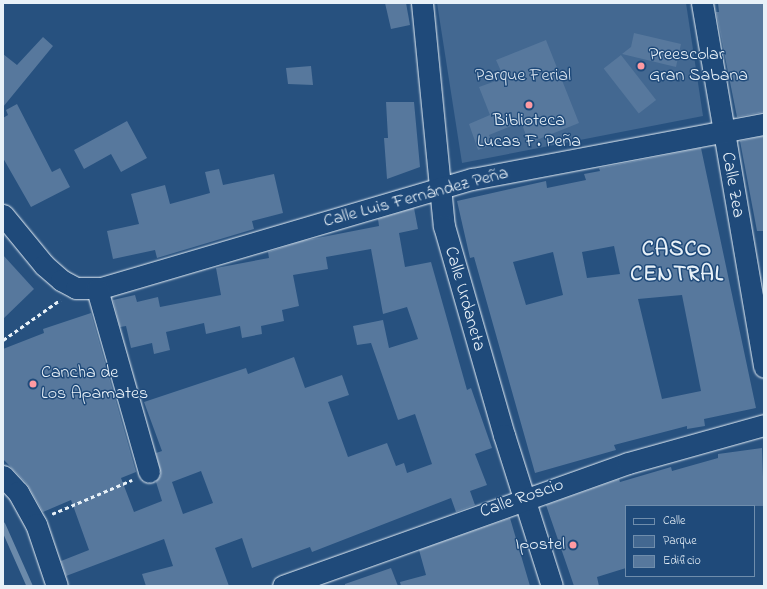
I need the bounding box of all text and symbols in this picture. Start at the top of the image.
place label: Preescolar Gran Sabana [649,45,748,88]
marker: Preescolar Gran Sabana [636,61,646,71]
park label: Parque Ferial [475,65,571,87]
marker: Biblioteca Lucas F. Peña [524,100,534,110]
place label: Biblioteca Lucas F. Peña [477,111,581,154]
street label: Calle Zea [716,151,748,219]
street label: Calle Luis Fernández Peña [321,163,511,233]
district label: CASCO CENTRAL [630,237,724,288]
street label: Calle Urdaneta [439,244,489,354]
place label: Cancha de Los Apamates [41,363,148,406]
marker: Cancha de Los Apamates [28,379,38,389]
street label: Calle Roscio [477,475,567,523]
legend [625,505,755,577]
text: Calle [663,512,685,530]
text: Parque [663,532,697,550]
place label: Ipostel [515,534,565,556]
marker: Ipostel [568,540,578,550]
text: Edificio [663,552,701,570]

